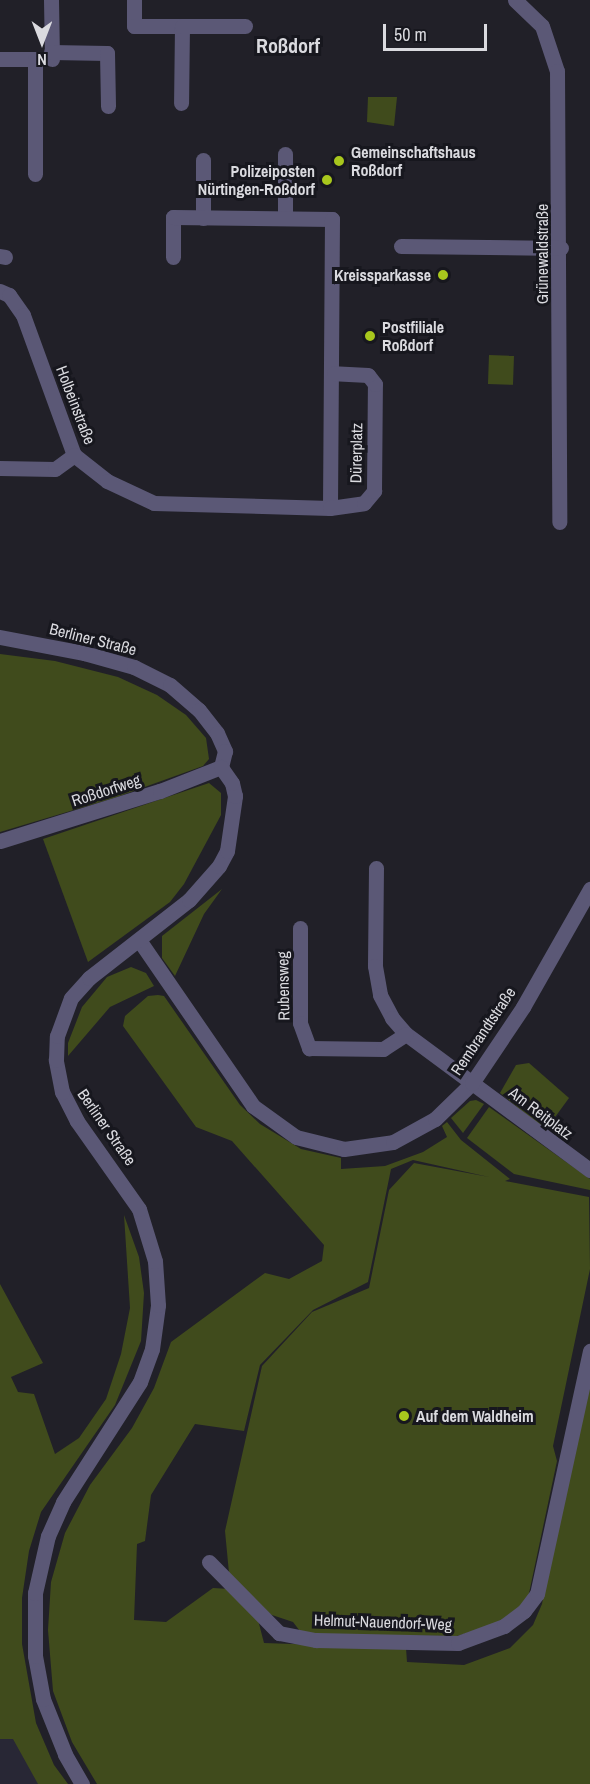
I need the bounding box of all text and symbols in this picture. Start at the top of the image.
north arrow [12,12,72,72]
scale bar [386,12,490,50]
text: 50 m [394,22,427,47]
district label: Roßdorf [256,33,320,57]
text: N [37,49,47,71]
place label: Gemeinschaftshaus Roßdorf [351,142,476,180]
marker: Gemeinschaftshaus Roßdorf [332,154,346,168]
place label: Polizeiposten Nürtingen-Roßdorf [198,161,315,199]
marker: Polizeiposten Nürtingen-Roßdorf [320,173,334,187]
street label: Grünewaldstraße [532,204,552,304]
place label: Kreissparkasse [334,265,431,285]
marker: Kreissparkasse [436,268,450,282]
place label: Postfiliale Roßdorf [382,317,444,355]
marker: Postfiliale Roßdorf [363,329,377,343]
street label: Holbeinstraße [52,363,100,447]
street label: Dürerplatz [346,423,366,483]
street label: Berliner Straße [48,619,138,659]
street label: Roßdorfweg [69,770,143,810]
street label: Rubensweg [273,951,293,1021]
street label: Rembrandtstraße [447,983,519,1079]
street label: Am Reitplatz [505,1083,577,1143]
street label: Berliner Straße [74,1085,140,1169]
place label: Auf dem Waldheim [416,1406,534,1426]
marker: Auf dem Waldheim [397,1409,411,1423]
street label: Helmut-Nauendorf-Weg [314,1610,452,1634]

